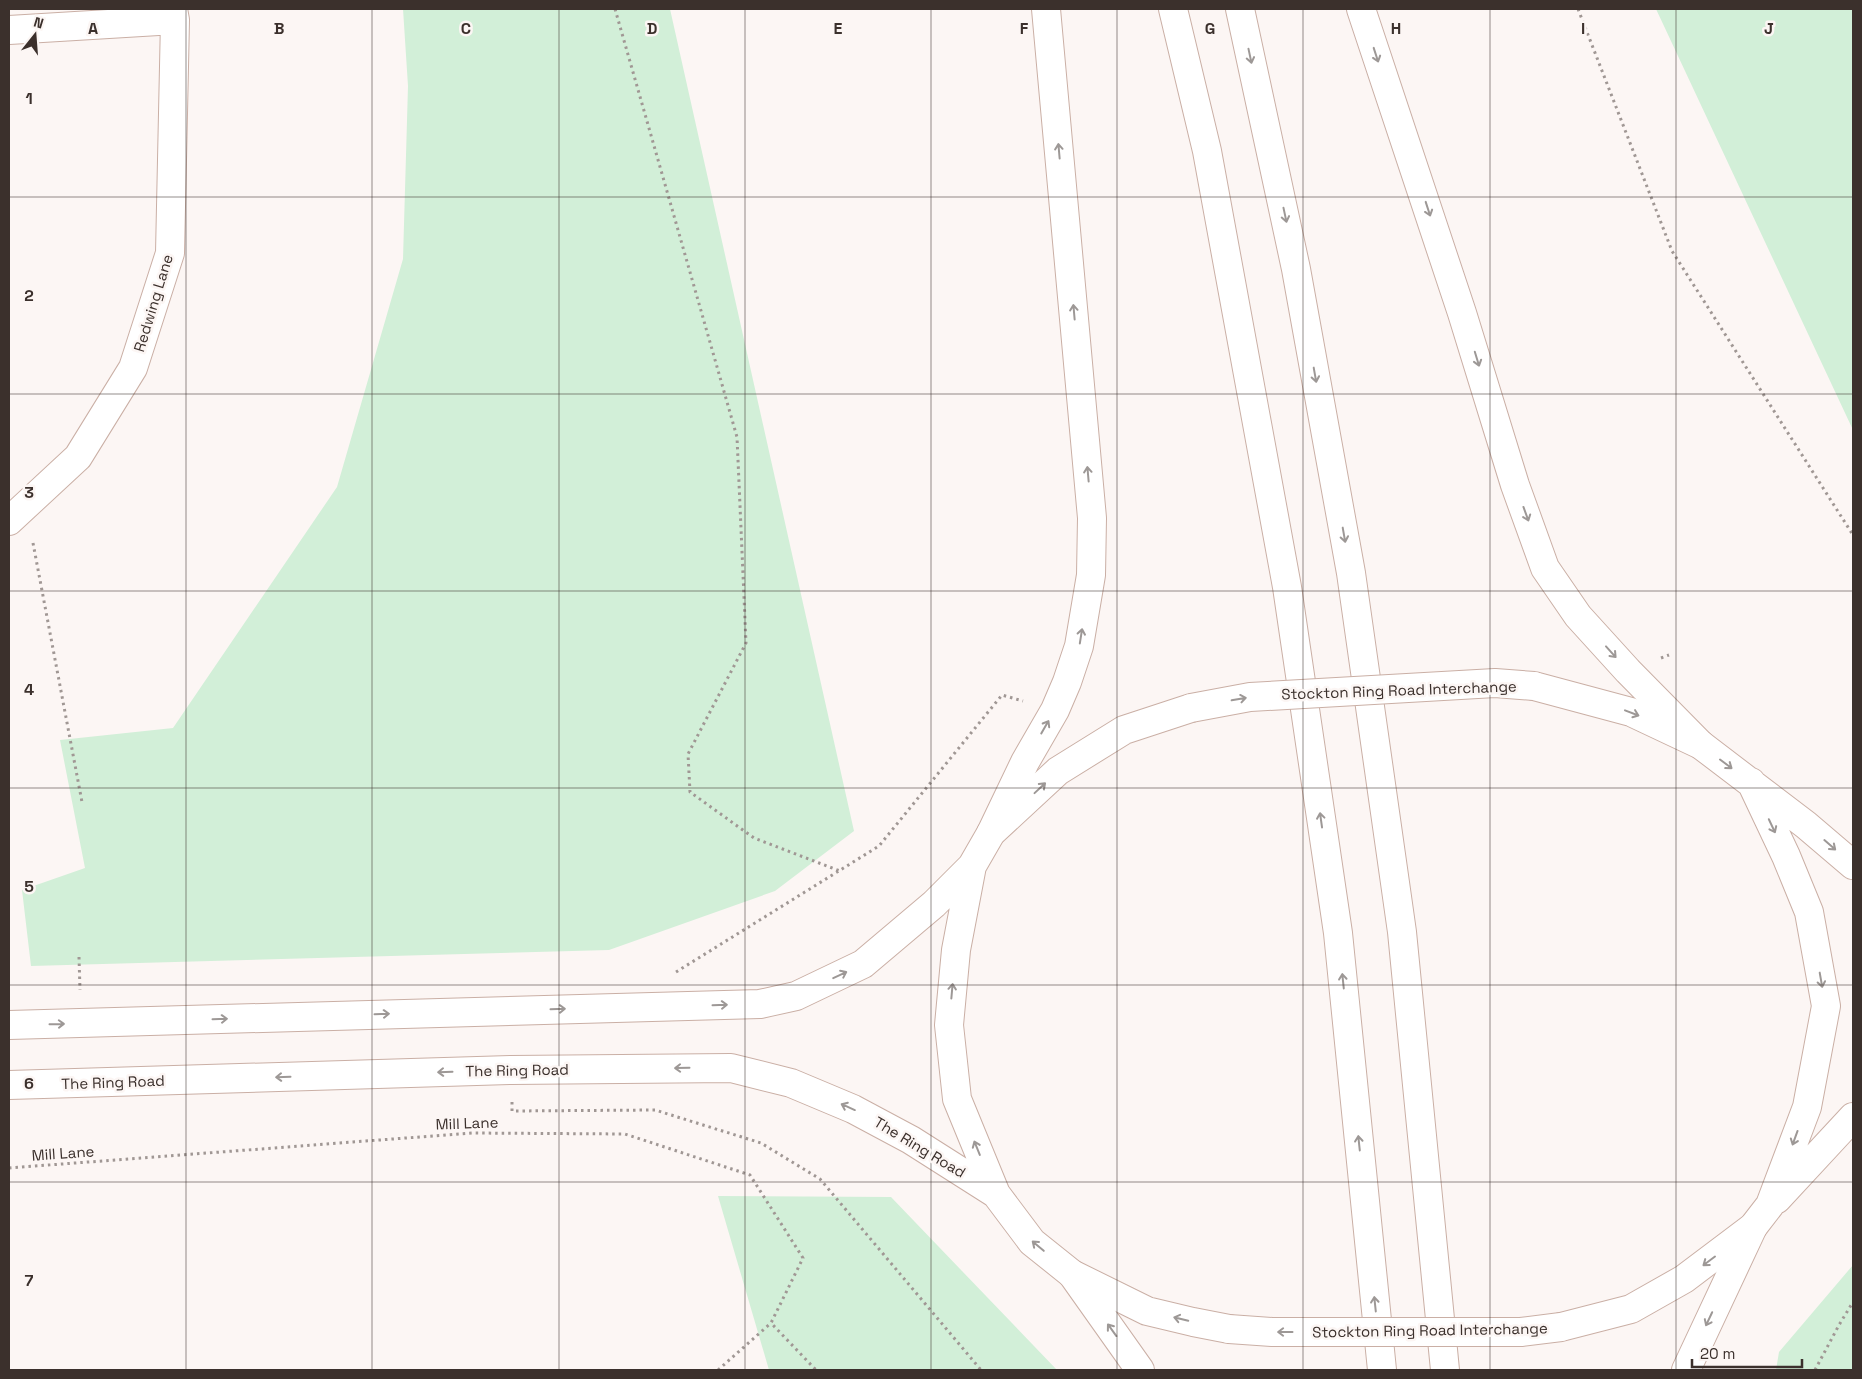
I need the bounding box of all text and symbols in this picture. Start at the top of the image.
north arrow [10,10,60,60]
text: N [32,13,46,33]
text: A [88,18,98,39]
text: B [274,18,284,39]
text: C [461,18,471,39]
text: D [647,18,657,39]
text: E [834,18,843,39]
text: F [1020,18,1029,39]
text: G [1205,18,1215,39]
text: H [1391,18,1401,39]
text: I [1581,18,1585,39]
text: J [1764,18,1774,39]
one-way arrow [1372,47,1382,63]
one-way arrow [1246,48,1255,64]
text: 1 [25,88,33,109]
one-way arrow [1054,143,1064,159]
one-way arrow [1424,201,1433,216]
one-way arrow [1281,207,1290,223]
street label: Redwing Lane [129,252,177,354]
text: 2 [24,285,34,306]
one-way arrow [1069,305,1078,321]
one-way arrow [1472,351,1482,367]
one-way arrow [1311,366,1321,382]
one-way arrow [1083,467,1093,483]
text: 3 [24,482,34,503]
one-way arrow [1522,506,1531,522]
one-way arrow [1339,526,1349,542]
one-way arrow [1076,628,1086,644]
one-way arrow [1605,646,1617,658]
street label: Stockton Ring Road Interchange [1281,676,1517,704]
text: 4 [24,679,34,700]
one-way arrow [1231,693,1247,703]
one-way arrow [1624,709,1639,718]
one-way arrow [1040,721,1050,735]
one-way arrow [1719,758,1732,769]
one-way arrow [1033,782,1046,794]
one-way arrow [1316,812,1326,828]
one-way arrow [1768,818,1777,833]
one-way arrow [1823,840,1836,851]
text: 5 [24,876,34,897]
one-way arrow [832,970,847,979]
one-way arrow [1817,972,1826,988]
one-way arrow [1338,973,1348,989]
one-way arrow [947,983,957,999]
one-way arrow [712,1000,728,1010]
one-way arrow [550,1005,566,1014]
one-way arrow [374,1010,390,1019]
one-way arrow [212,1014,228,1024]
one-way arrow [49,1019,65,1029]
street label: The Ring Road [465,1060,569,1080]
one-way arrow [675,1063,691,1073]
one-way arrow [437,1067,454,1077]
street label: The Ring Road [61,1071,165,1093]
one-way arrow [275,1072,292,1082]
text: 6 [24,1073,34,1094]
one-way arrow [841,1102,856,1112]
street label: Mill Lane [435,1112,499,1134]
street label: The Ring Road [871,1112,969,1182]
one-way arrow [1790,1130,1799,1145]
one-way arrow [1354,1135,1364,1151]
street label: Mill Lane [31,1141,95,1165]
one-way arrow [972,1141,981,1156]
one-way arrow [1031,1241,1044,1252]
one-way arrow [1702,1256,1716,1266]
text: 7 [25,1270,34,1291]
one-way arrow [1370,1297,1380,1313]
one-way arrow [1704,1311,1713,1326]
one-way arrow [1173,1314,1189,1323]
street label: Stockton Ring Road Interchange [1312,1318,1548,1342]
one-way arrow [1107,1323,1117,1337]
one-way arrow [1277,1327,1294,1337]
scale bar [1692,1336,1802,1368]
text: 20 m [1700,1344,1735,1363]

